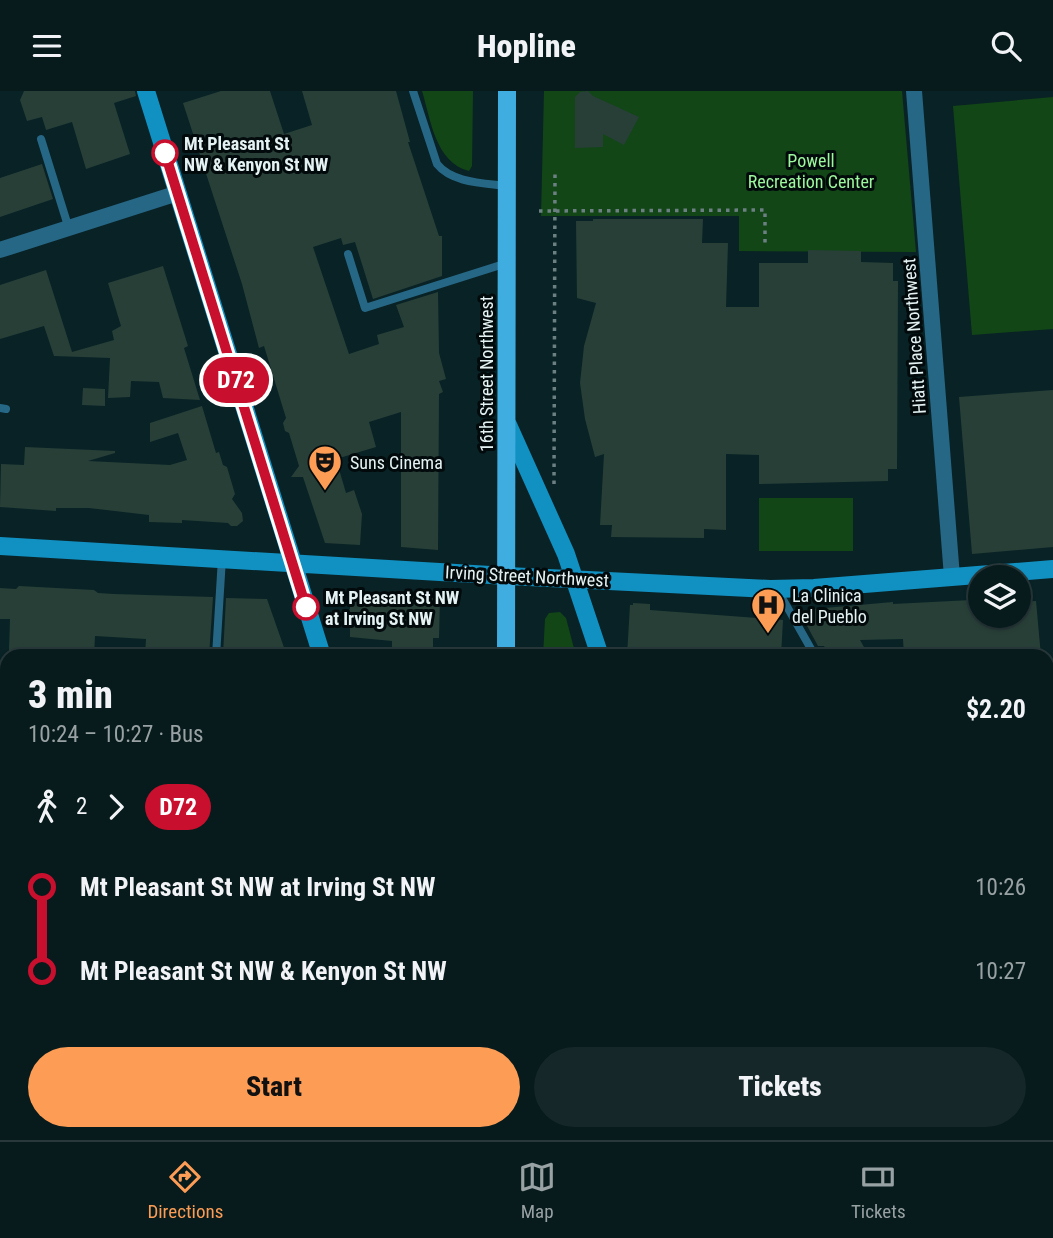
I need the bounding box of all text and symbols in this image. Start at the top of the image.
icon: menu [28,27,66,65]
text: Hopline [477,27,576,65]
icon: search [987,27,1025,65]
place label: Mt Pleasant St NW & Kenyon St NW [184,133,329,175]
marker: Mt Pleasant St NW & Kenyon St NW [152,140,178,166]
park label: Powell Recreation Center [748,150,875,192]
street label: Hiatt Place Northwest [898,257,930,415]
street label: 16th Street Northwest [476,296,497,452]
line badge: D72 [196,357,276,403]
text: D72 [217,366,255,394]
theatre icon: Suns Cinema [306,443,344,492]
place label: Suns Cinema [350,452,443,473]
street label: Irving Street Northwest [445,561,609,591]
map controls [968,565,1031,628]
button: layers [968,565,1031,628]
place label: La Clinica del Pueblo [792,585,867,627]
hospital icon: La Clinica del Pueblo [749,586,787,635]
place label: Mt Pleasant St NW at Irving St NW [325,587,460,629]
marker: Mt Pleasant St NW at Irving St NW [293,594,319,620]
text: 3 min [28,673,113,717]
text: $2.20 [966,694,1026,724]
text: 10:24 – 10:27 · Bus [28,721,204,748]
icon: walk [28,788,66,826]
icon: forward [97,788,135,826]
text: 2 [76,793,87,820]
text: D72 [159,793,197,821]
text: Mt Pleasant St NW at Irving St NW [80,872,435,902]
text: 10:26 [975,874,1026,901]
text: Mt Pleasant St NW & Kenyon St NW [80,956,447,986]
text: 10:27 [975,958,1026,985]
button: Start [28,1047,520,1127]
button: Tickets [534,1047,1026,1127]
tab: Directions [147,1158,223,1223]
tab: Map [518,1158,556,1223]
tab: Tickets [851,1158,906,1223]

